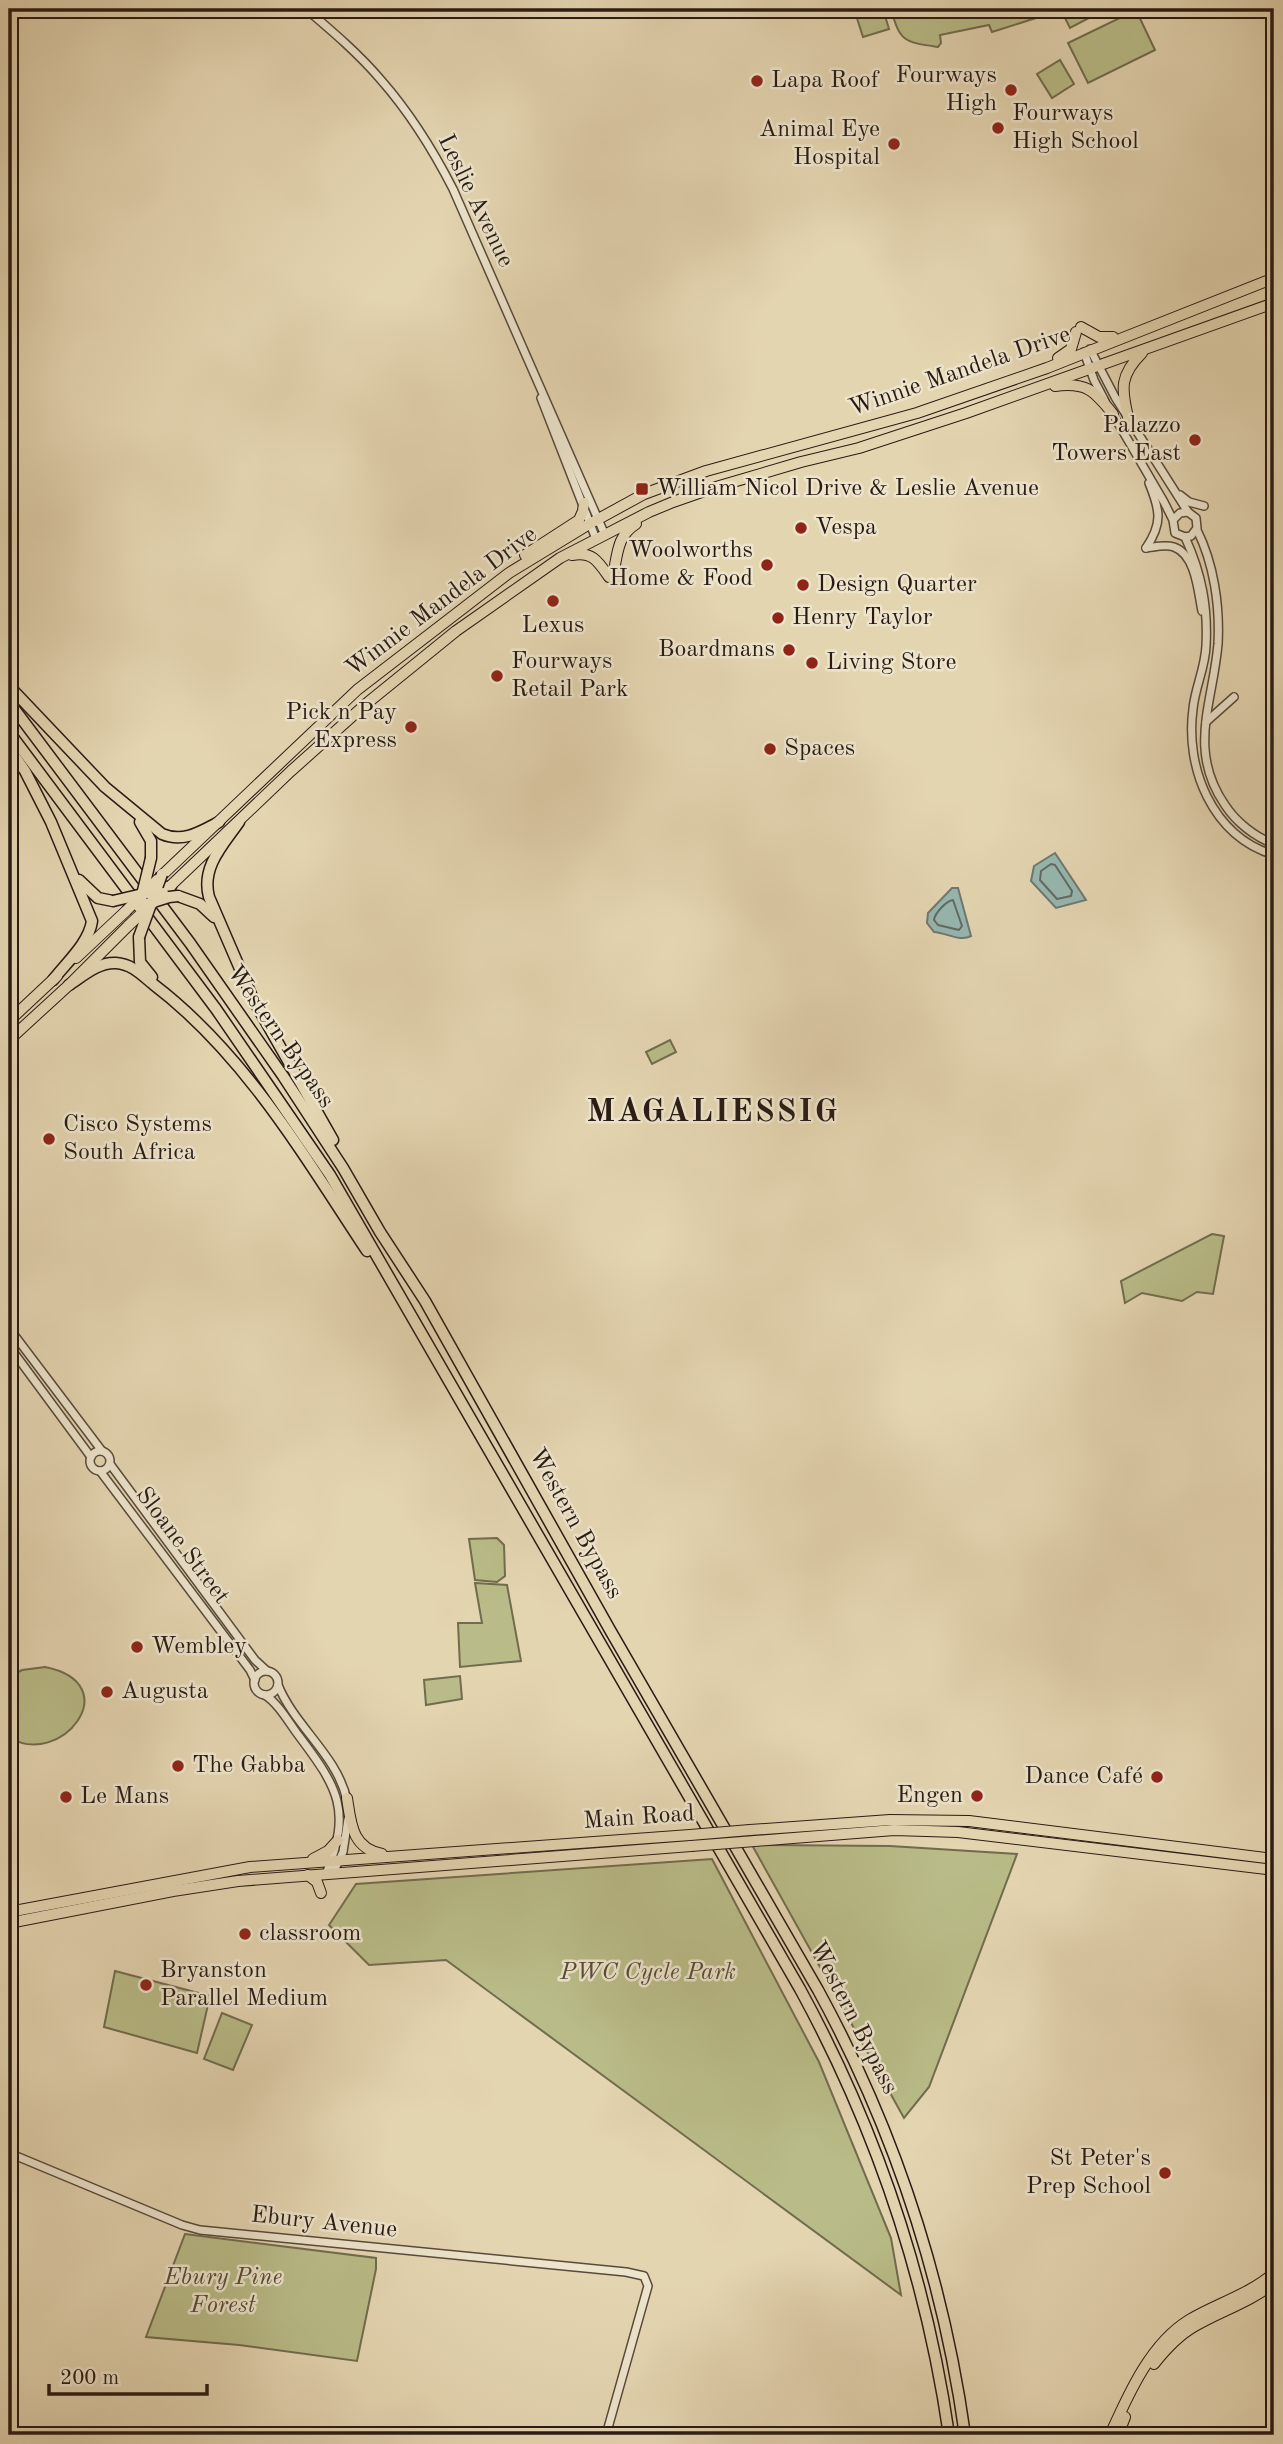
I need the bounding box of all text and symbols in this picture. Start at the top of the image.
place label: Fourways High [895,64,997,116]
place label: Lapa Roof [771,69,880,93]
marker: Lapa Roof [749,73,765,89]
marker: Fourways High [1003,82,1019,98]
place label: Fourways High School [1012,102,1139,154]
place label: Animal Eye Hospital [759,118,880,170]
marker: Fourways High School [990,120,1006,136]
street label: Leslie Avenue [433,131,517,271]
marker: Animal Eye Hospital [886,136,902,152]
street label: Winnie Mandela Drive [846,323,1074,421]
place label: Palazzo Towers East [1051,414,1181,466]
marker: Palazzo Towers East [1187,432,1203,448]
place label: William Nicol Drive & Leslie Avenue [656,477,1039,501]
marker: William Nicol Drive & Leslie Avenue [634,481,650,497]
place label: Vespa [815,516,877,540]
marker: Vespa [793,520,809,536]
street label: Winnie Mandela Drive [342,522,542,682]
place label: Woolworths Home & Food [609,539,753,591]
marker: Woolworths Home & Food [759,557,775,573]
place label: Design Quarter [817,573,977,597]
marker: Design Quarter [795,577,811,593]
marker: Lexus [545,593,561,609]
place label: Henry Taylor [792,606,933,630]
marker: Henry Taylor [770,610,786,626]
place label: Lexus [522,614,584,638]
place label: Boardmans [658,638,775,662]
marker: Boardmans [781,642,797,658]
place label: Fourways Retail Park [511,650,629,702]
place label: Living Store [826,651,956,675]
marker: Living Store [804,655,820,671]
marker: Fourways Retail Park [489,668,505,684]
place label: Pick n Pay Express [285,701,397,753]
marker: Pick n Pay Express [403,719,419,735]
place label: Spaces [784,737,855,761]
marker: Spaces [762,741,778,757]
street label: Western Bypass [222,961,338,1113]
district label: MAGALIESSIG [587,1097,839,1129]
place label: Cisco Systems South Africa [63,1113,212,1165]
marker: Cisco Systems South Africa [41,1131,57,1147]
street label: Western Bypass [524,1445,626,1603]
street label: Sloane Street [130,1483,234,1609]
place label: Wembley [151,1635,247,1659]
marker: Wembley [129,1639,145,1655]
place label: Augusta [121,1680,209,1704]
marker: Augusta [99,1684,115,1700]
place label: The Gabba [192,1754,306,1778]
marker: The Gabba [170,1758,186,1774]
place label: Dance Café [1024,1765,1143,1789]
marker: Dance Café [1149,1769,1165,1785]
place label: Engen [897,1784,963,1808]
place label: Le Mans [80,1785,169,1809]
marker: Engen [969,1788,985,1804]
marker: Le Mans [58,1789,74,1805]
street label: Main Road [582,1802,696,1834]
place label: classroom [259,1922,361,1946]
marker: classroom [237,1926,253,1942]
street label: Western Bypass [804,1938,902,2098]
place label: Bryanston Parallel Medium [160,1959,328,2011]
park label: PWC Cycle Park [559,1961,736,1985]
marker: Bryanston Parallel Medium [138,1977,154,1993]
place label: St Peter's Prep School [1026,2147,1151,2199]
marker: St Peter's Prep School [1157,2165,1173,2181]
street label: Ebury Avenue [250,2203,398,2243]
park label: Ebury Pine Forest [163,2266,282,2318]
scale bar [49,2353,206,2397]
text: 200 m [60,2368,119,2389]

